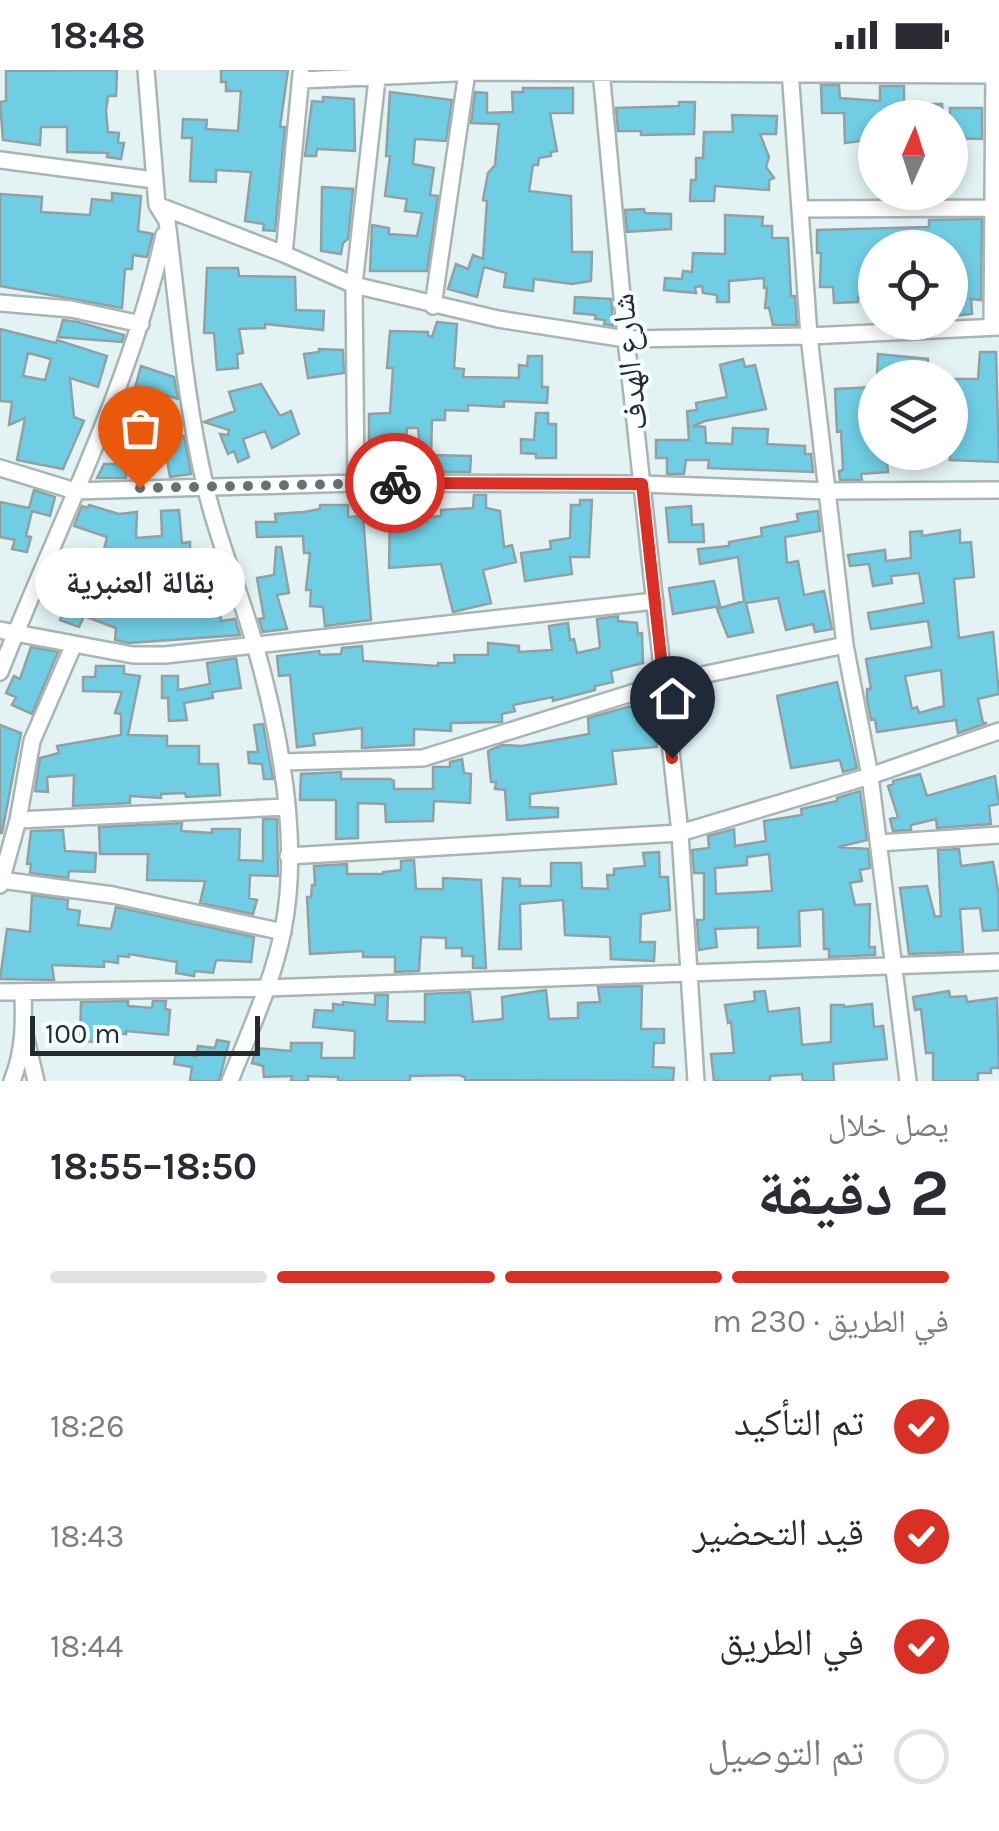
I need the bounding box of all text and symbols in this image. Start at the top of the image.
text: 18:48 [50,13,146,58]
north arrow [858,100,968,210]
map controls [858,100,968,470]
button: locate [858,230,968,340]
street label: شارع الهدف [604,292,656,432]
button: layers [858,360,968,470]
pin [98,386,183,489]
icon: bag [113,401,168,456]
courier [345,433,445,533]
icon: bike [368,456,423,511]
callout: بقالة العنبرية [35,548,245,618]
text: بقالة العنبرية [66,564,214,601]
pin [630,656,715,759]
icon: home [645,671,700,726]
scale bar [30,1011,260,1056]
text: 100 m [45,1017,120,1050]
text: يصل خلال [828,1107,949,1144]
text: 18:50–18:55 [50,1144,257,1189]
text: 2 دقيقة [757,1155,949,1231]
text: في الطريق · 230 m [712,1303,949,1340]
icon: check [894,1399,949,1454]
text: تم التأكيد [734,1400,864,1445]
text: 18:26 [50,1408,124,1445]
icon: check [894,1509,949,1564]
text: قيد التحضير [693,1510,864,1555]
text: 18:43 [50,1518,124,1555]
icon: check [894,1619,949,1674]
text: في الطريق [719,1620,864,1665]
text: 18:44 [50,1628,123,1665]
text: تم التوصيل [707,1730,864,1775]

